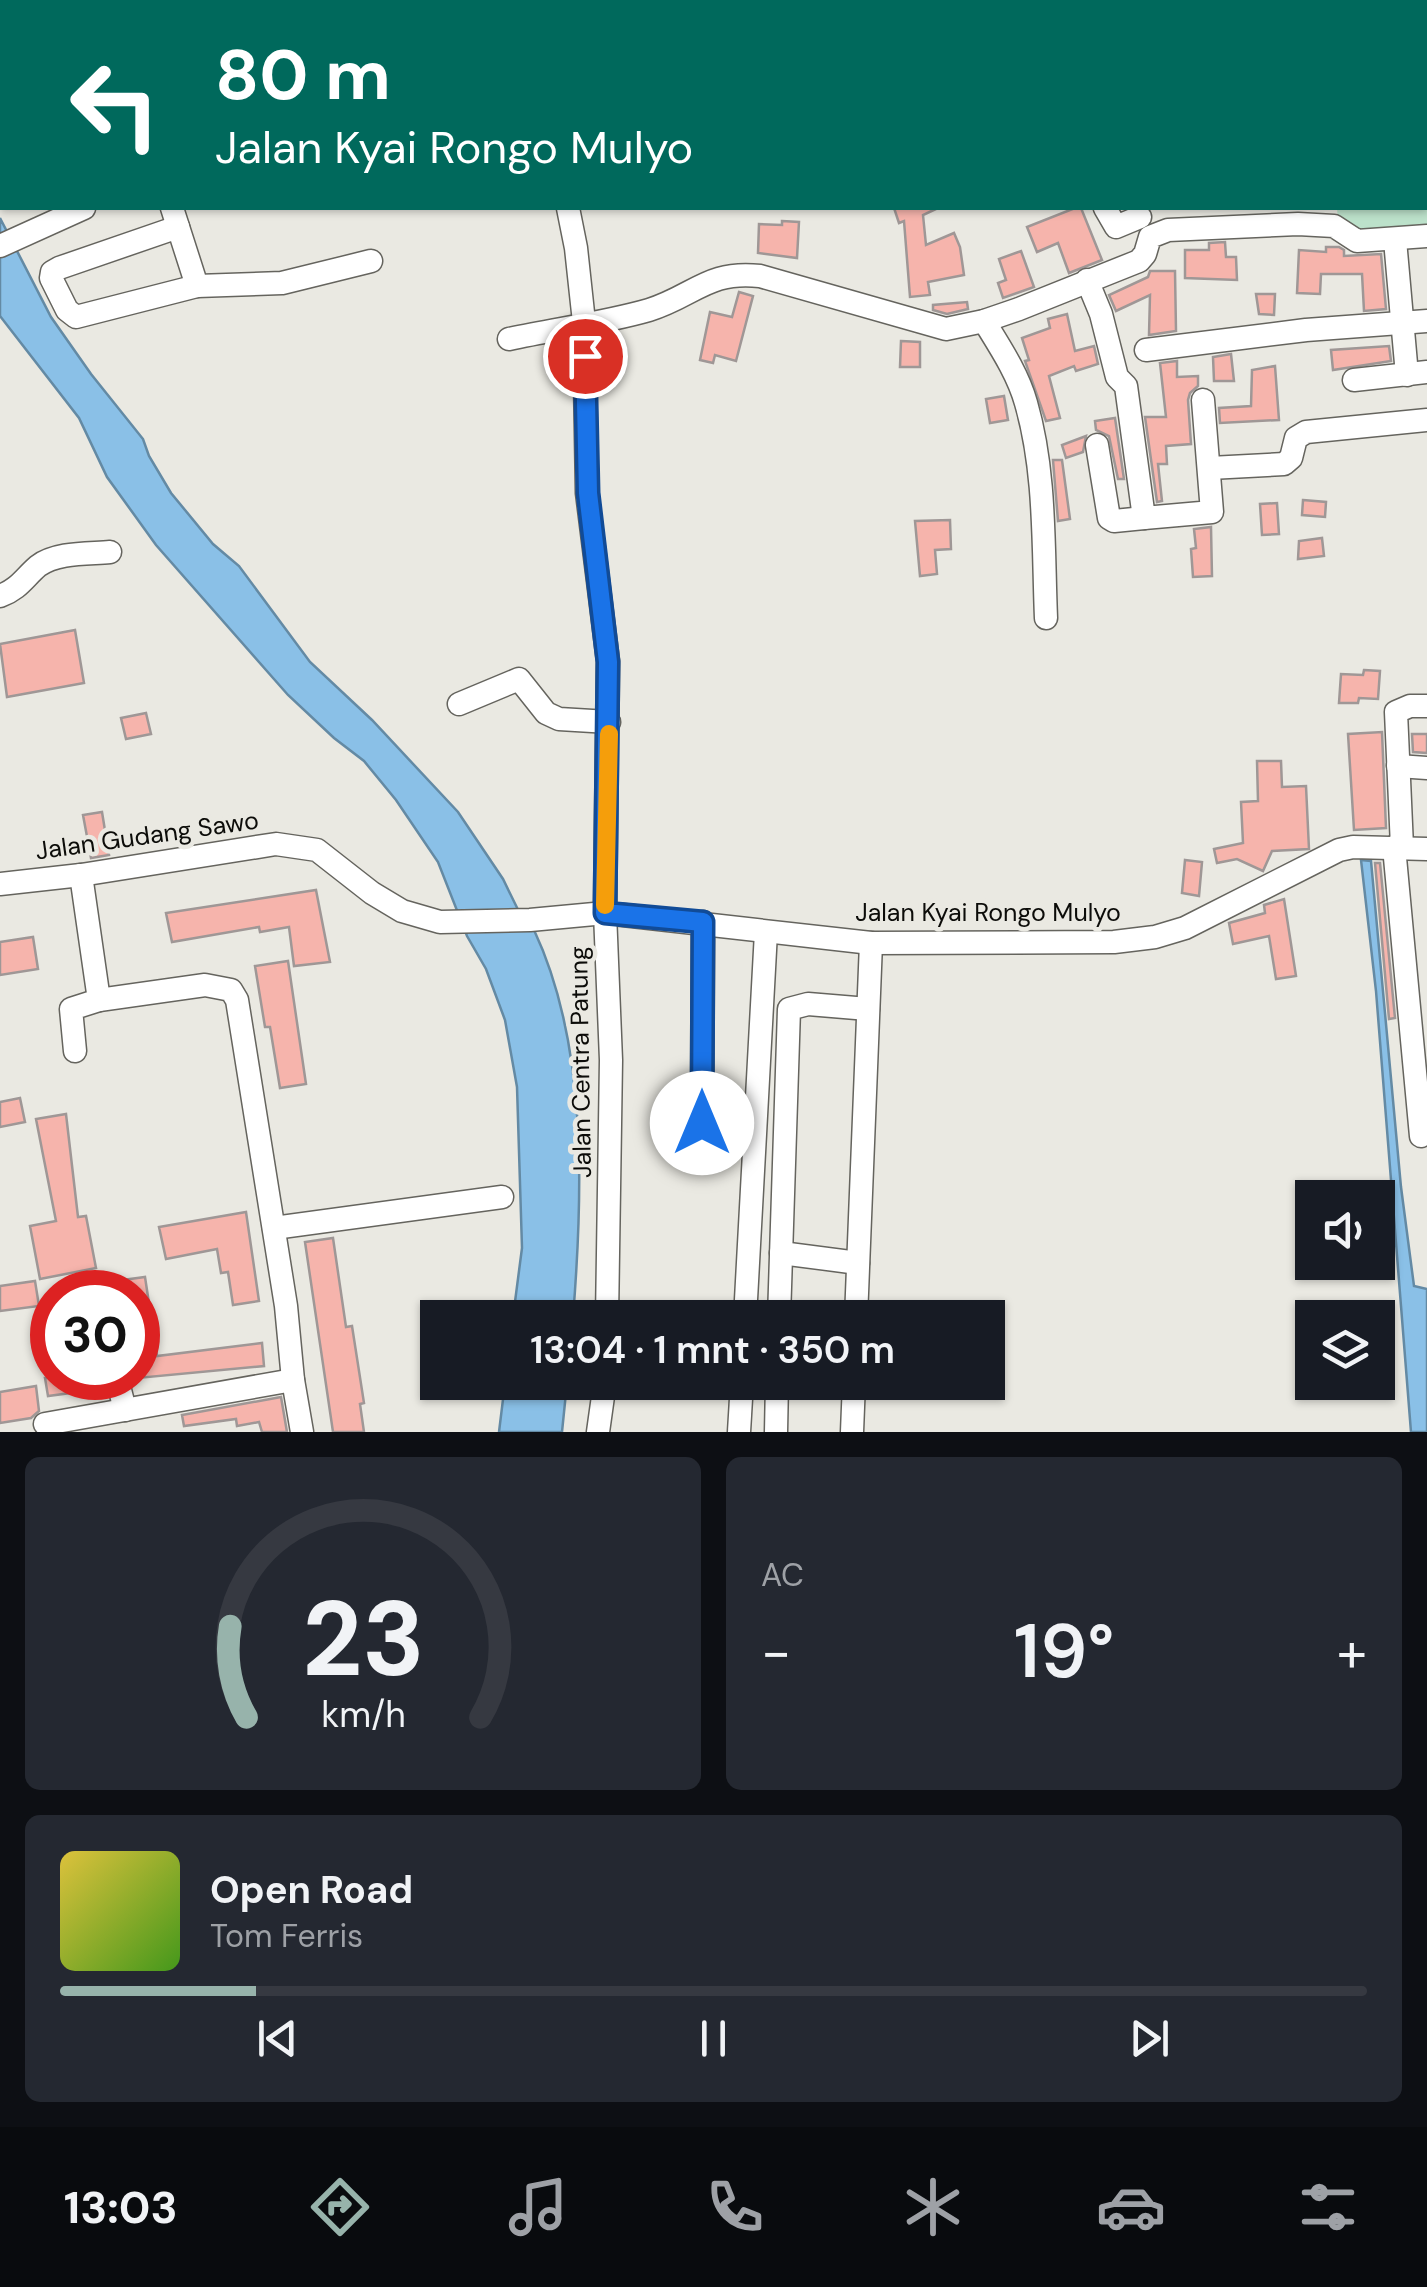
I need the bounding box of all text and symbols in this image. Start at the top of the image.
text: 80 m [215,30,391,121]
icon: left [50,40,180,170]
text: Jalan Kyai Rongo Mulyo [215,118,693,177]
pin [543,314,628,399]
icon: arrive [558,329,613,384]
street label: Jalan Gudang Sawo [33,803,261,867]
street label: Jalan Kyai Rongo Mulyo [855,896,1121,929]
street label: Jalan Centra Patung [562,946,599,1178]
position arrow [650,1071,754,1175]
map controls [1295,1180,1395,1400]
button: sound [1295,1180,1395,1280]
speed limit sign: 30 [30,1270,160,1400]
button: layers [1295,1300,1395,1400]
text: 13:04 · 1 mnt · 350 m [530,1325,895,1375]
text: AC [761,1554,804,1596]
text: 23 [302,1572,424,1707]
text: 19° [1014,1603,1114,1700]
text: − [761,1616,791,1688]
text: + [1337,1616,1367,1688]
text: km/h [321,1692,405,1738]
text: Open Road [210,1865,413,1915]
text: Tom Ferris [210,1915,363,1957]
icon: previous [250,2011,305,2066]
icon: pause [686,2011,741,2066]
icon: next [1122,2011,1177,2066]
icon: directions [305,2172,375,2242]
icon: music [503,2172,573,2242]
icon: phone [700,2172,770,2242]
icon: climate [898,2172,968,2242]
icon: car [1096,2172,1166,2242]
icon: filters [1293,2172,1363,2242]
text: 13:03 [64,2178,178,2237]

